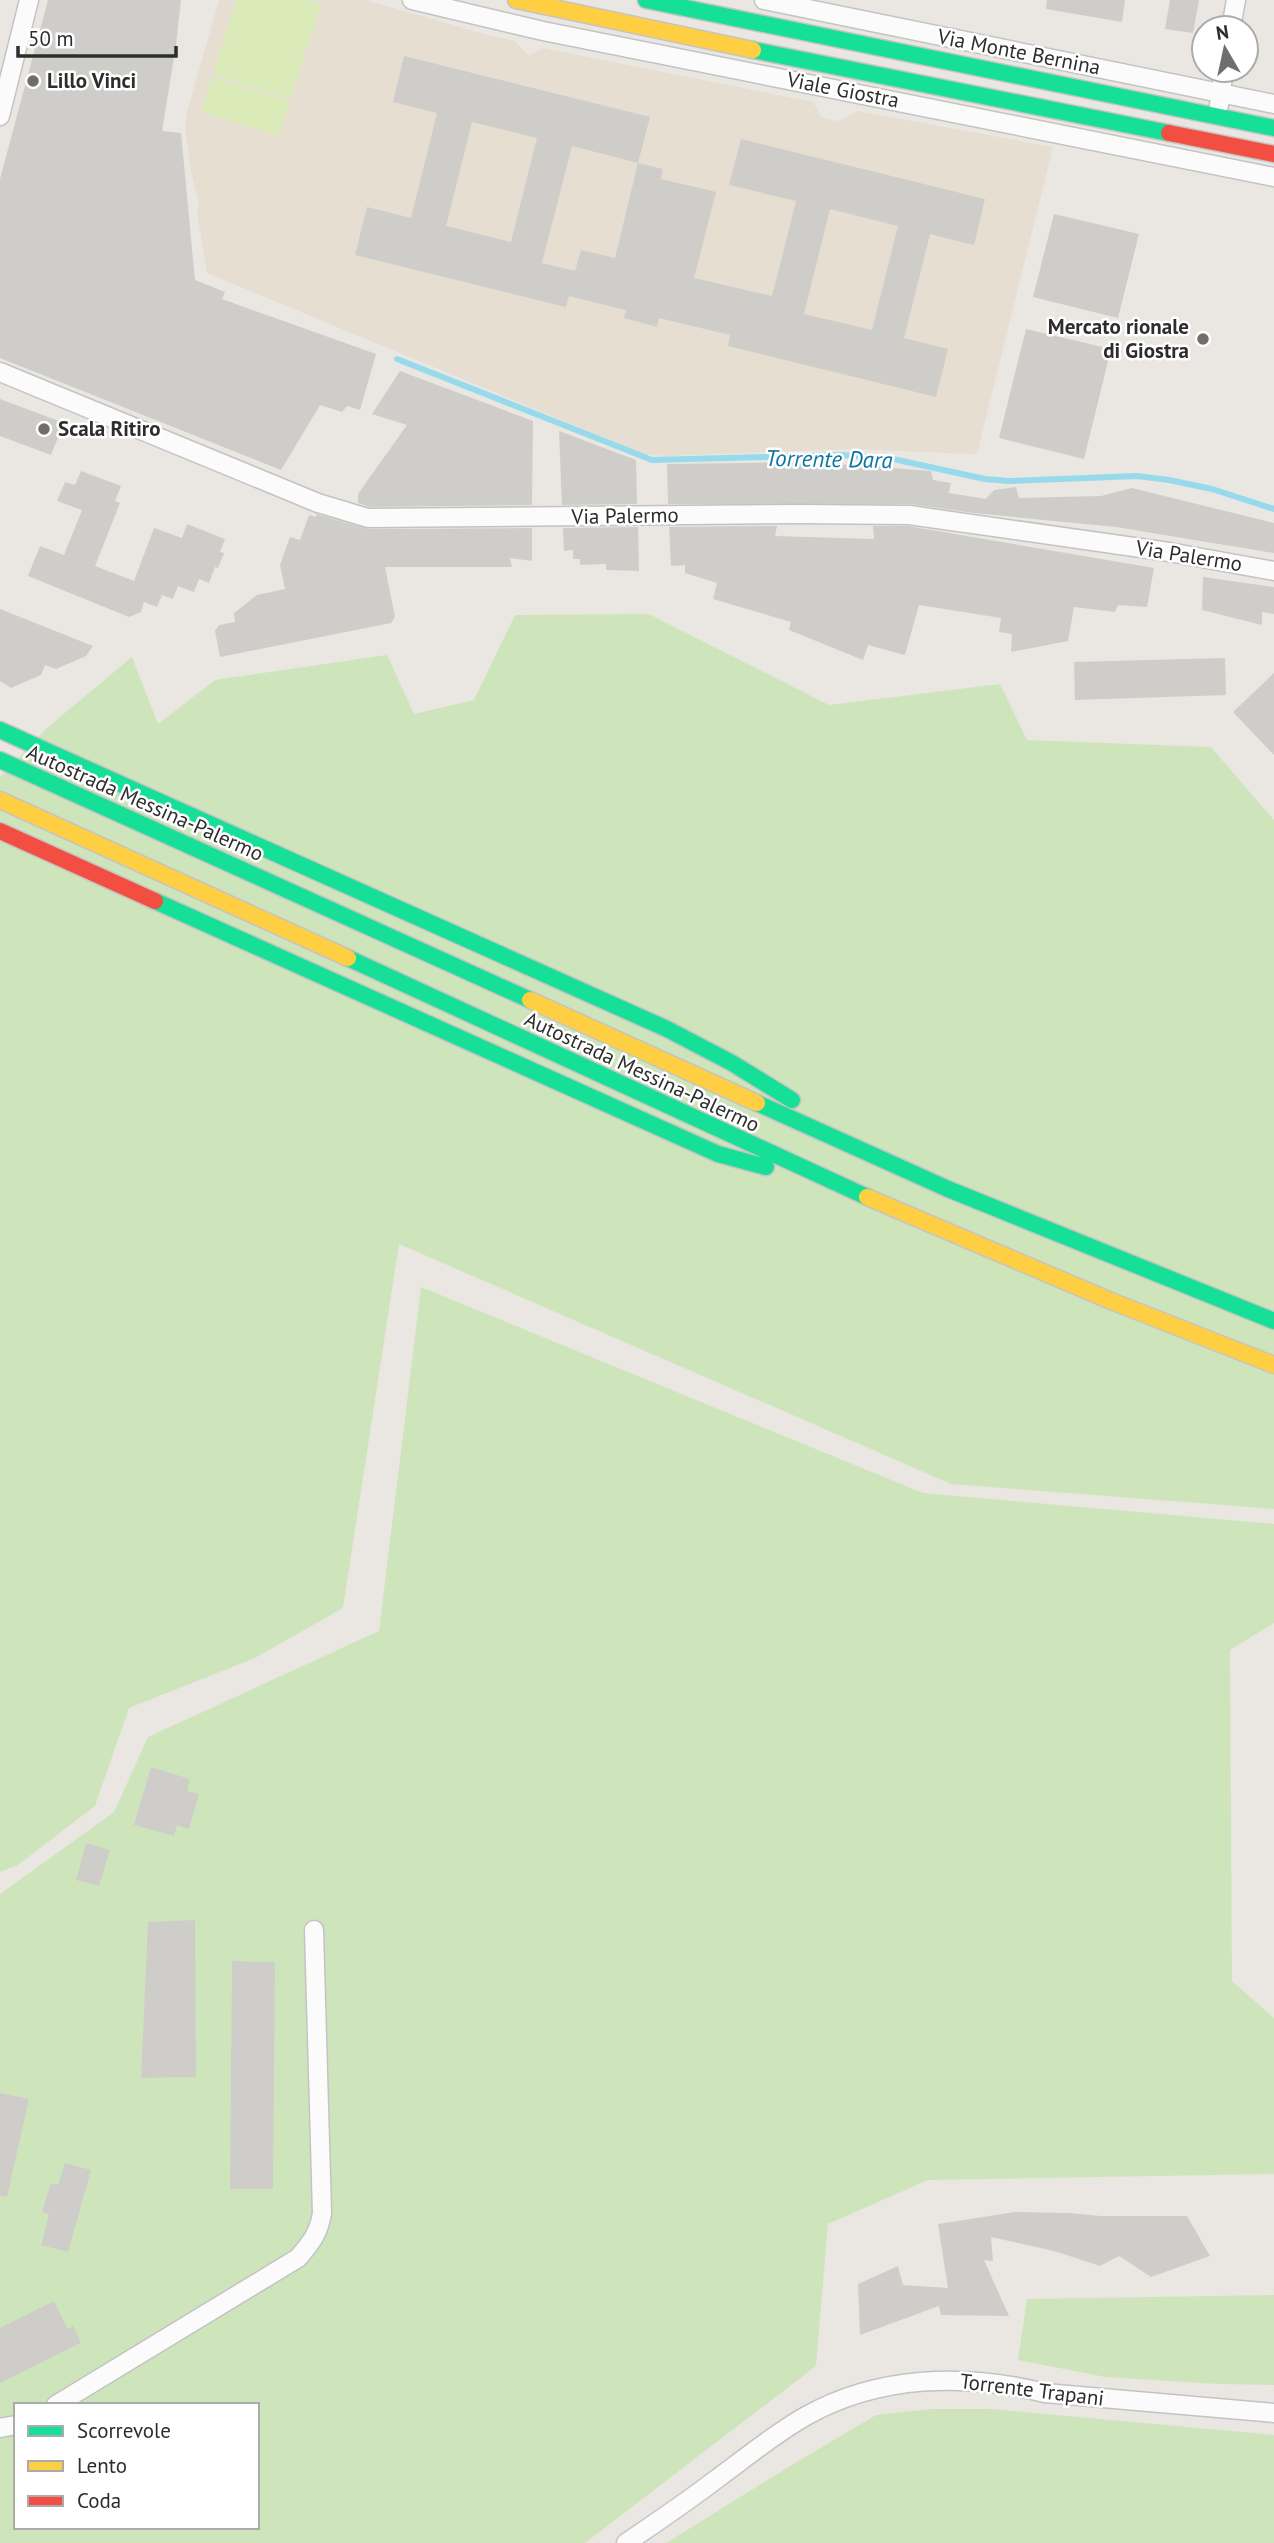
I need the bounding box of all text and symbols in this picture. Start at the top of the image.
scale bar [18,14,175,58]
north arrow [1190,14,1260,84]
text: N [1214,19,1230,45]
street label: Via Monte Bernina [934,22,1103,81]
text: 50 m [28,25,74,52]
street label: Viale Giostra [784,65,901,114]
place label: Lillo Vinci [47,67,136,94]
marker: Lillo Vinci [25,73,41,89]
place label: Mercato rionale di Giostra [1048,313,1189,364]
marker: Mercato rionale di Giostra [1195,331,1211,347]
place label: Scala Ritiro [58,415,160,442]
marker: Scala Ritiro [36,421,52,437]
water label: Torrente Dara [765,443,893,474]
street label: Via Palermo [570,501,679,530]
street label: Via Palermo [1133,534,1244,577]
street label: Autostrada Messina-Palermo [23,738,268,867]
street label: Autostrada Messina-Palermo [520,1005,764,1138]
street label: Torrente Trapani [958,2367,1106,2412]
legend [14,2403,259,2529]
text: Scorrevole [77,2417,171,2444]
text: Lento [77,2452,127,2479]
text: Coda [77,2487,121,2514]

